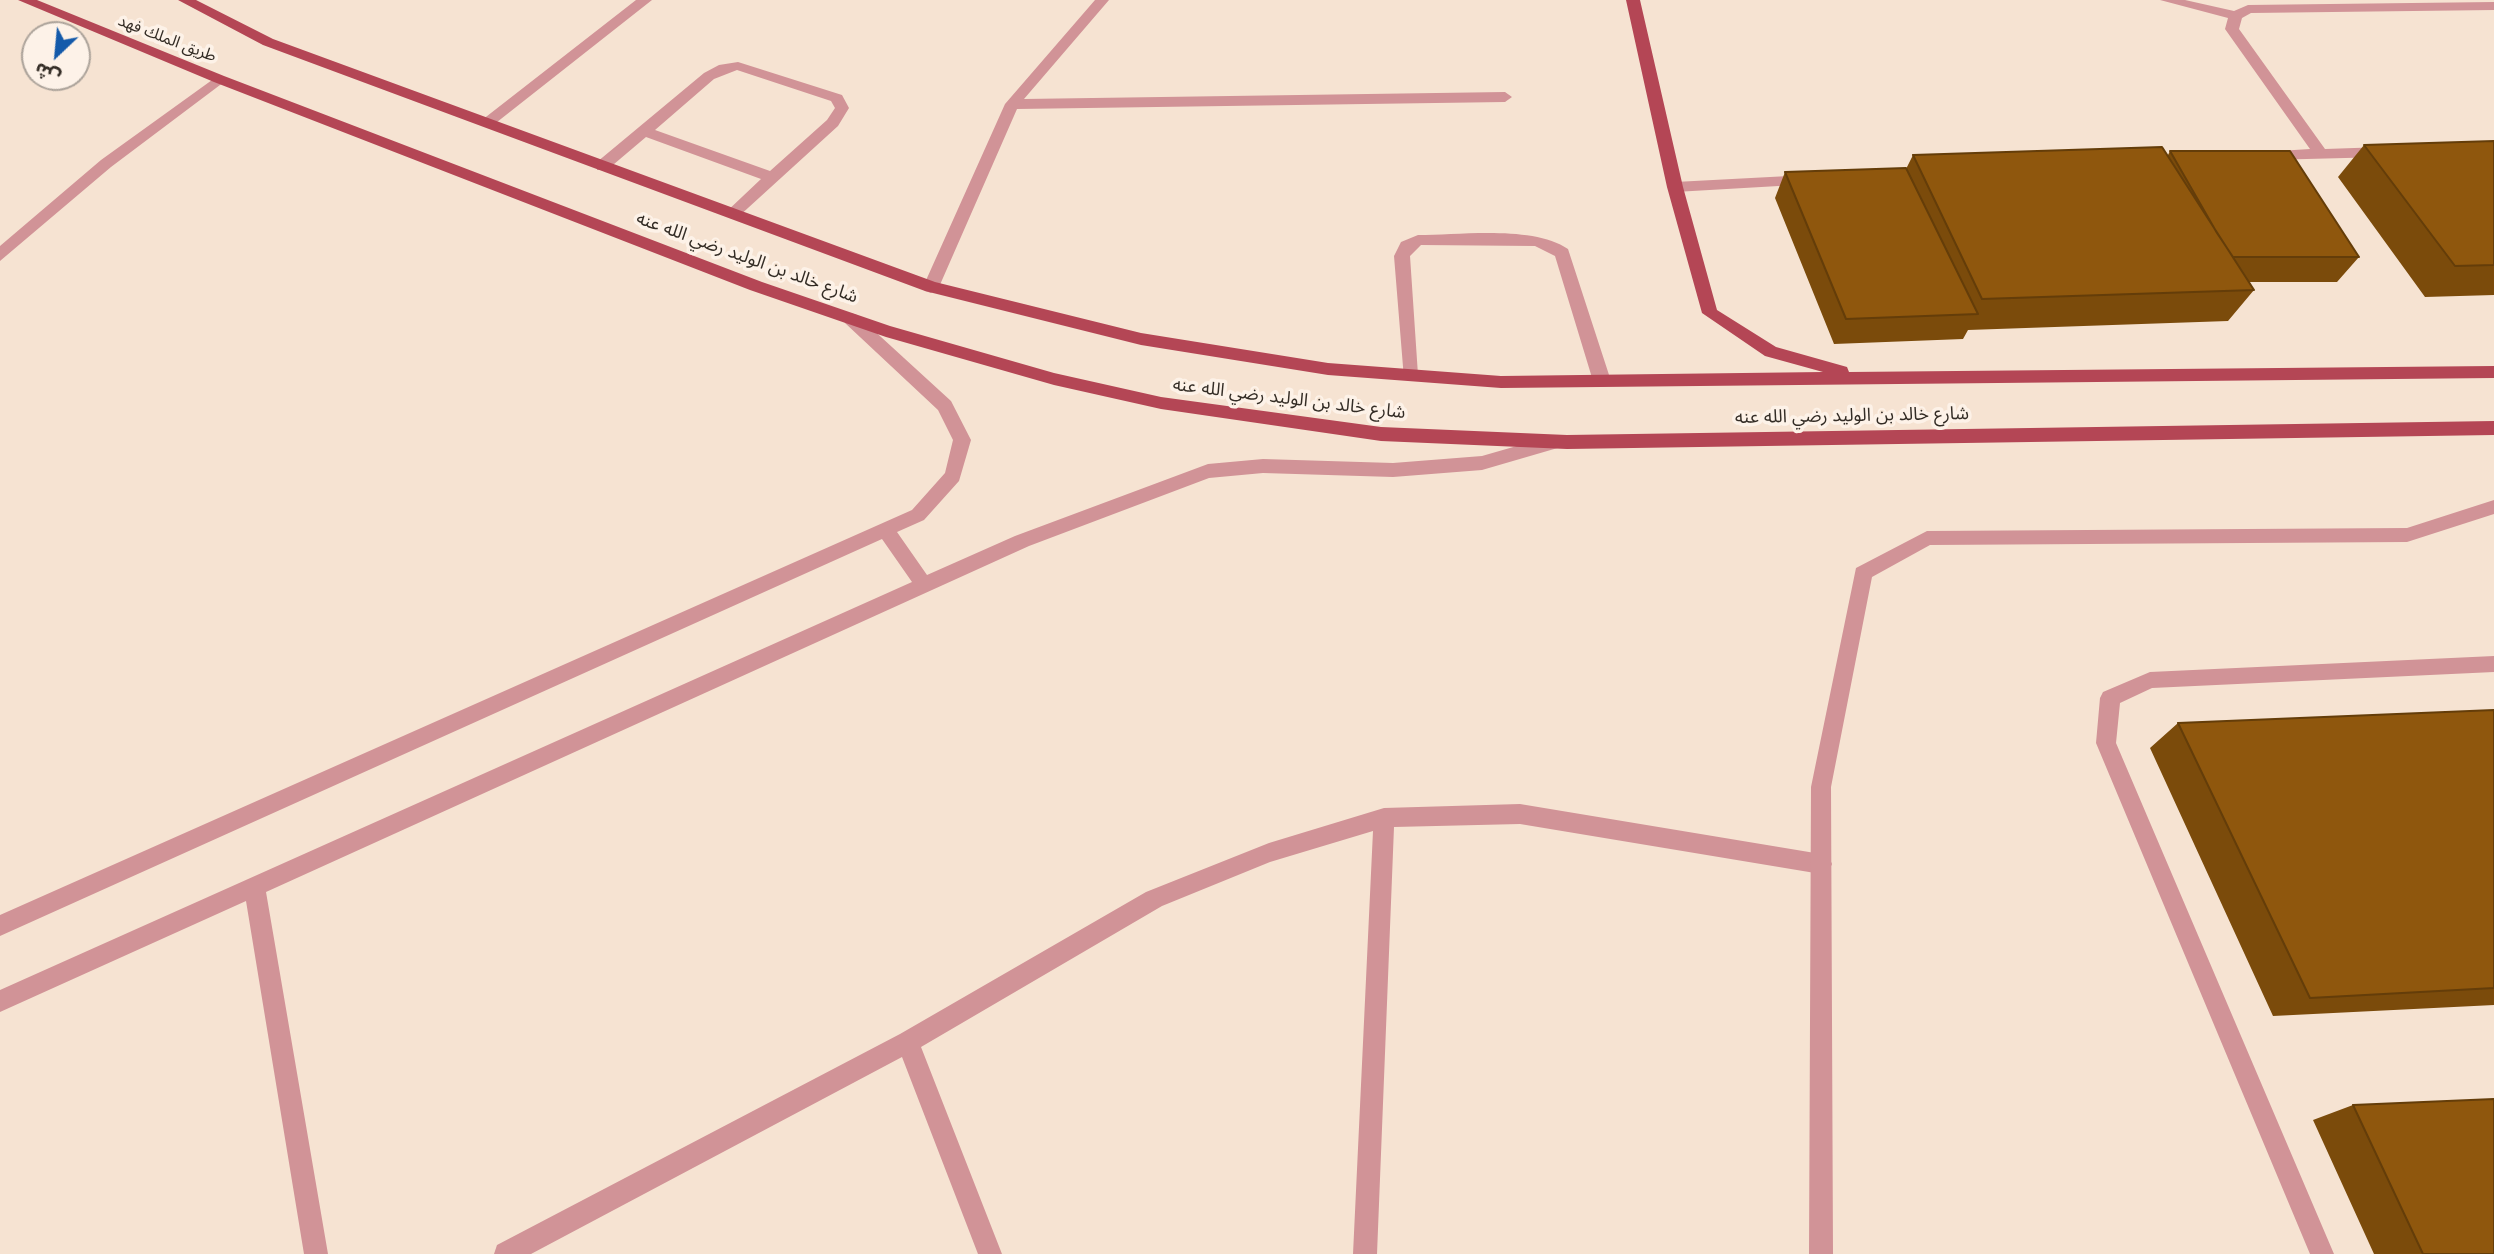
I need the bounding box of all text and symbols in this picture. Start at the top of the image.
street label: طريق الملك فهد [115,11,219,67]
north arrow [21,21,91,91]
text: ش [31,58,64,89]
street label: شارع خالد بن الوليد رضي الله عنه [633,208,861,308]
street label: شارع خالد بن الوليد رضي الله عنه [1171,374,1407,424]
street label: شارع خالد بن الوليد رضي الله عنه [1735,403,1969,429]

